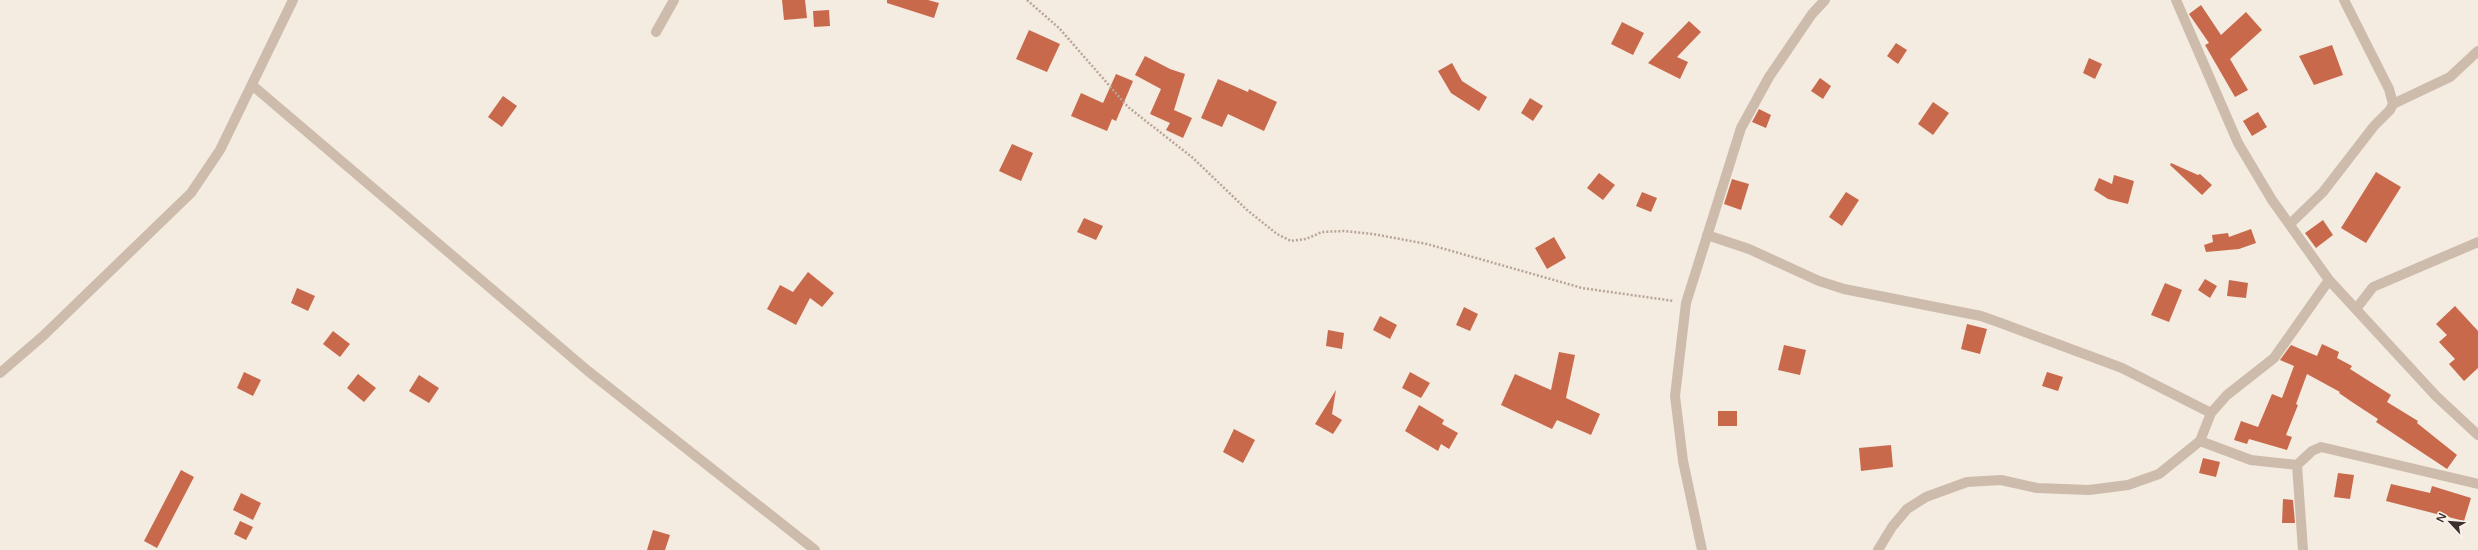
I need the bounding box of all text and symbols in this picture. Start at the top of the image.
north arrow [2430,502,2470,542]
text: N [2434,511,2449,525]

